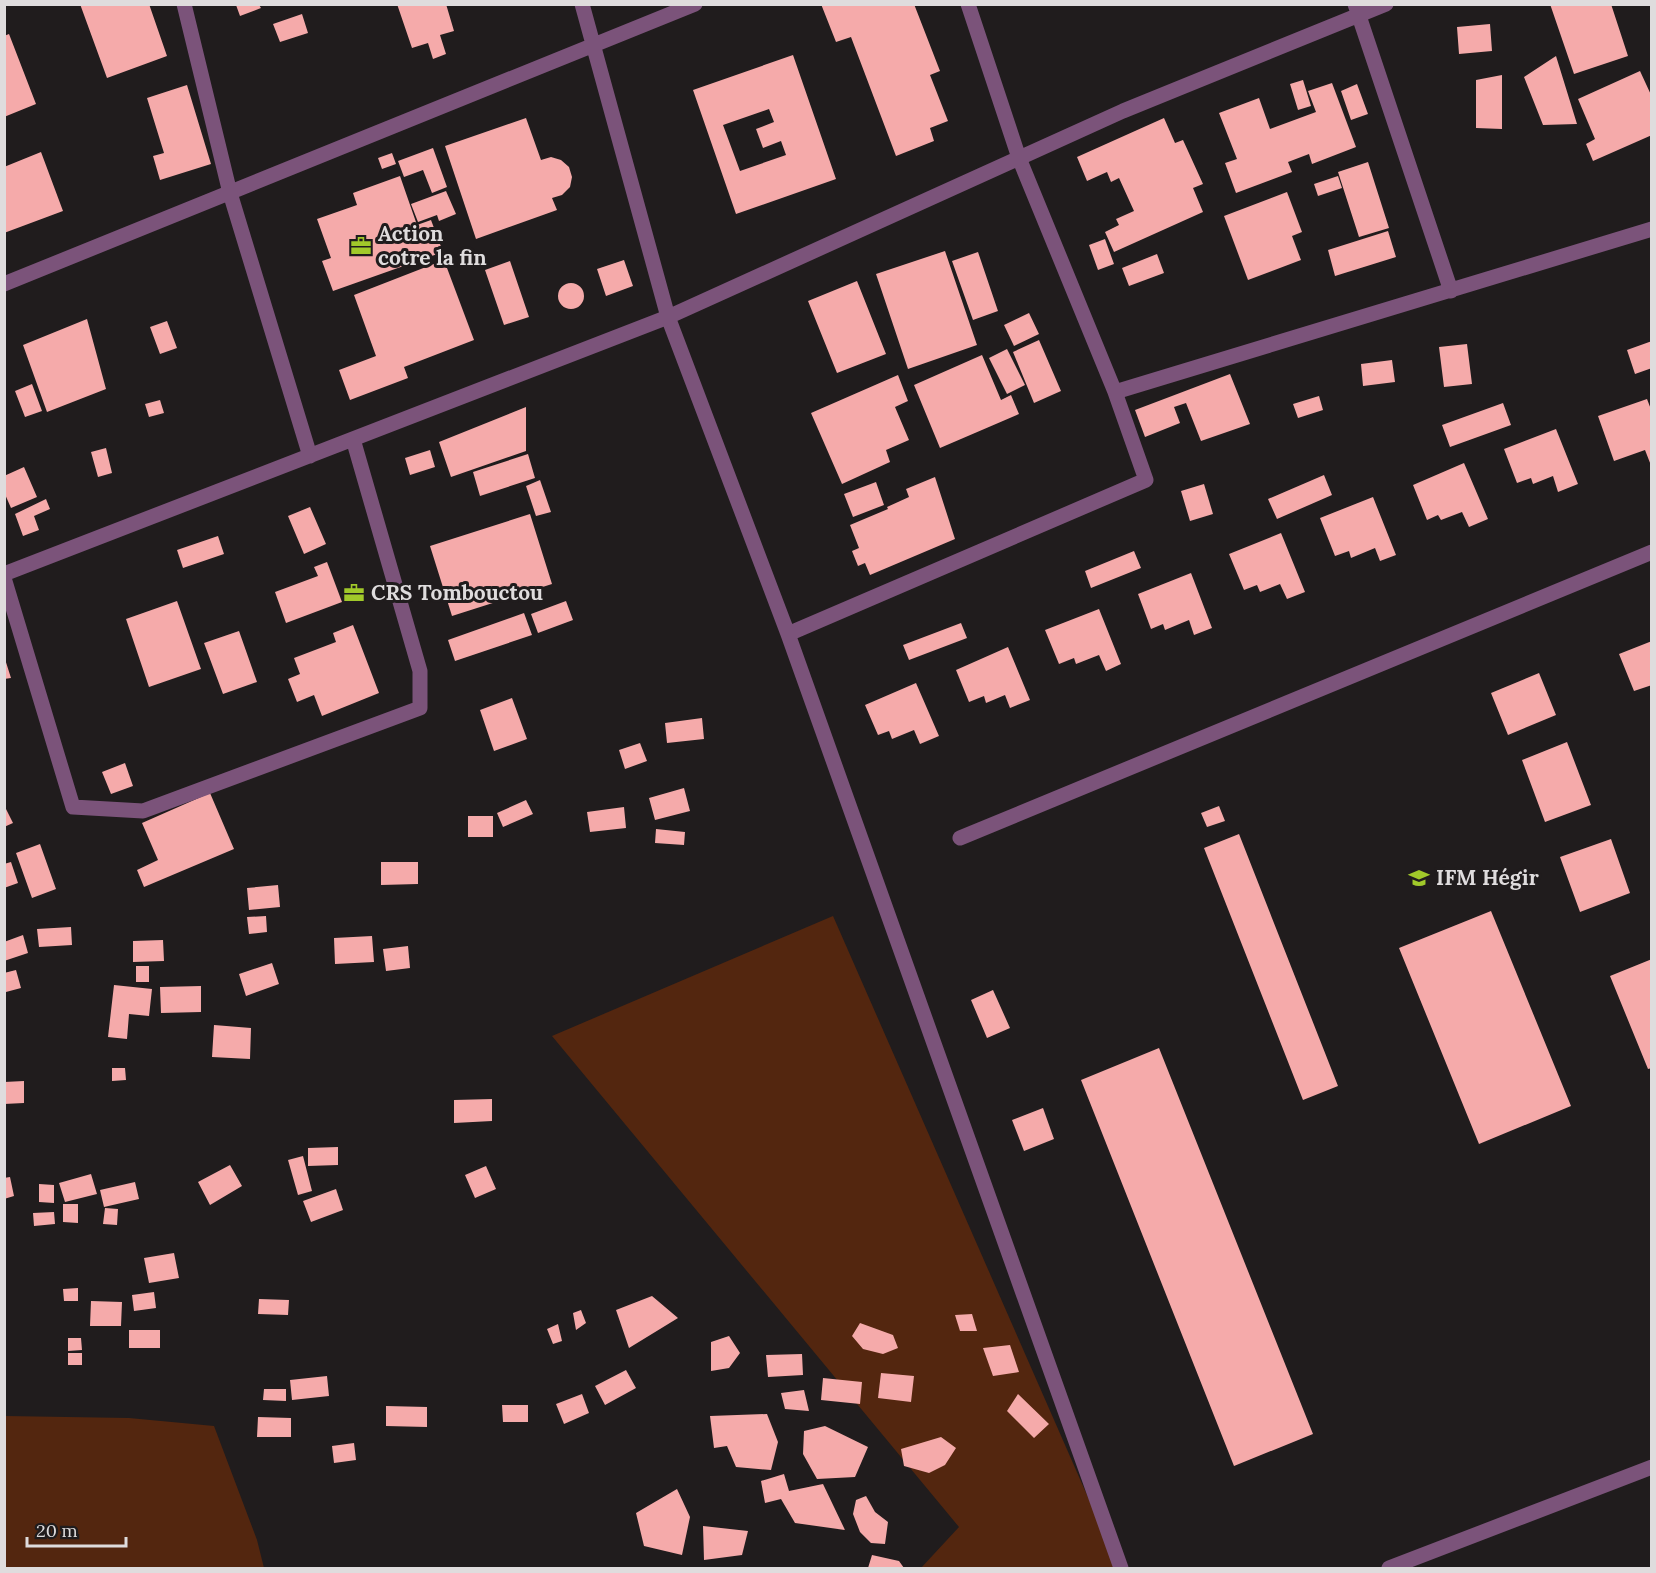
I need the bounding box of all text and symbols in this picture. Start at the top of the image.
place label: Action cotre la fin [378,220,487,271]
office icon: Action cotre la fin [349,234,373,258]
place label: CRS Tombouctou [371,579,543,606]
office icon: CRS Tombouctou [342,581,366,605]
place label: IFM Hégir [1436,864,1539,891]
school or university icon: IFM Hégir [1407,866,1431,890]
scale bar [27,1510,126,1548]
text: 20 m [36,1519,78,1542]

